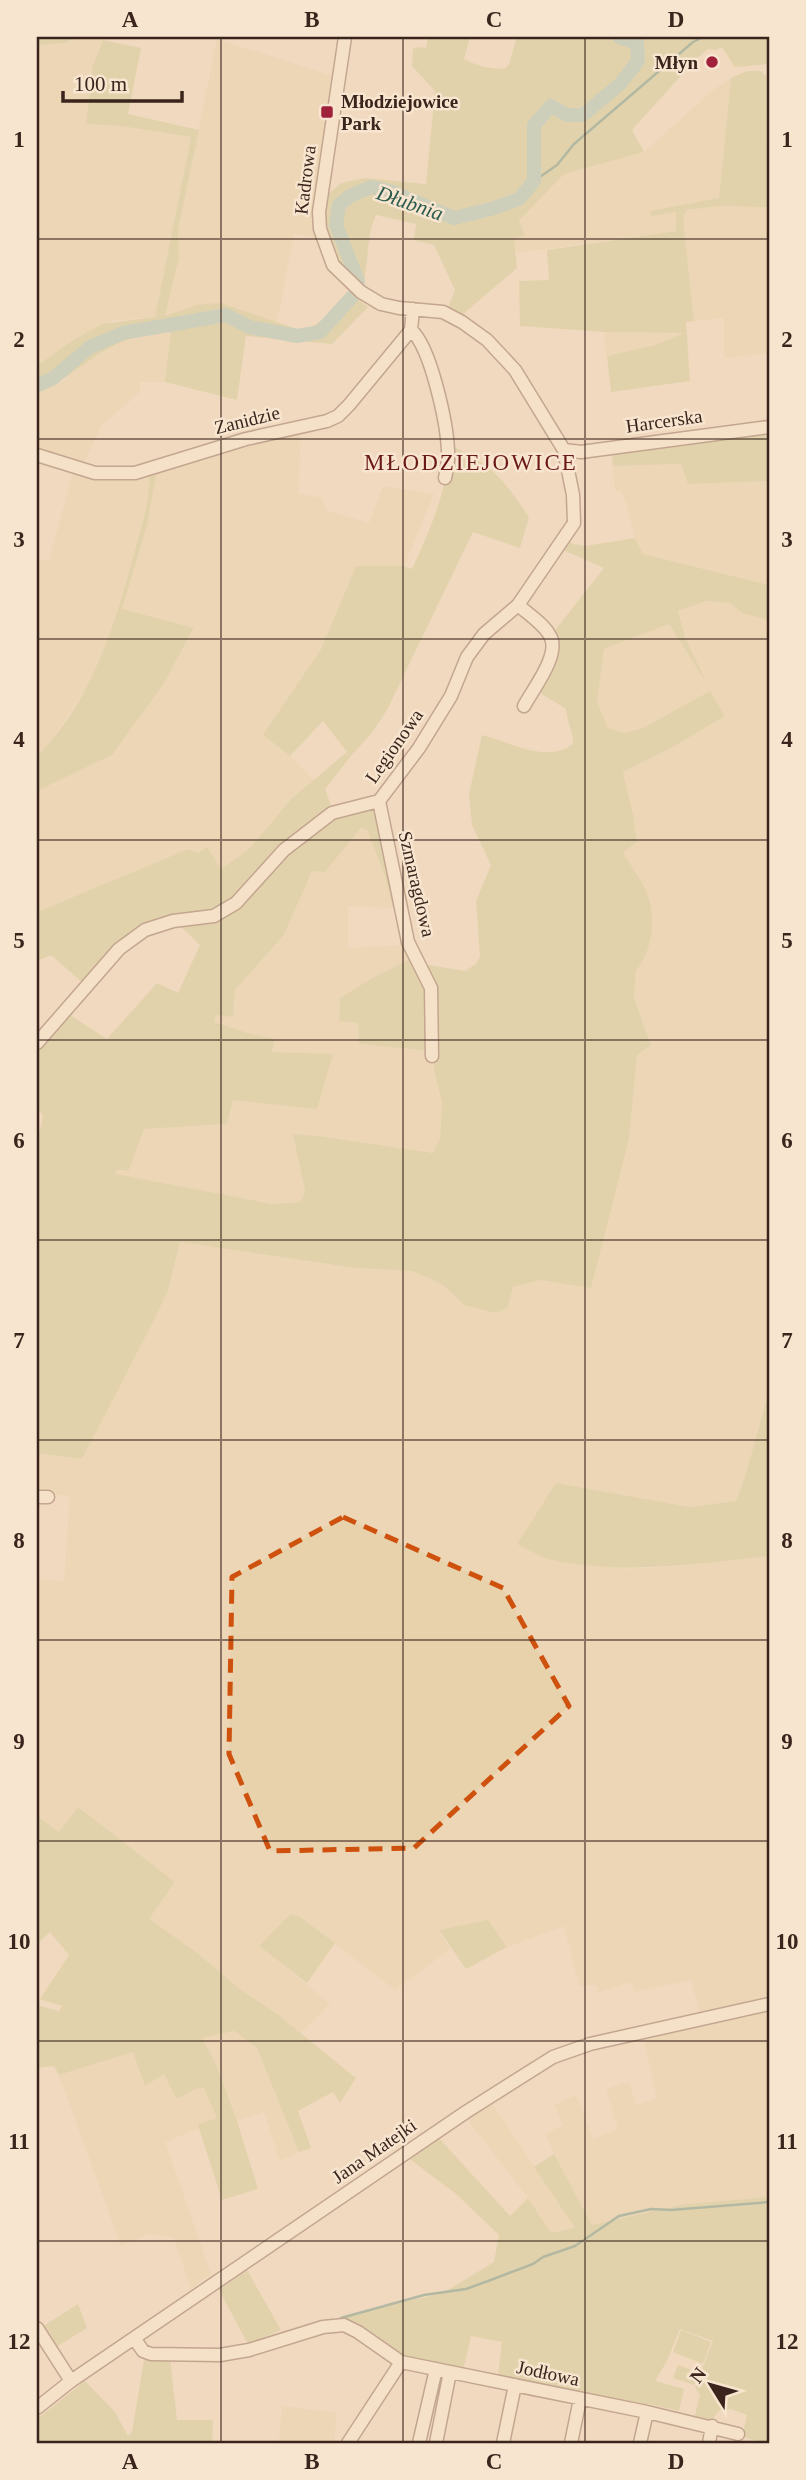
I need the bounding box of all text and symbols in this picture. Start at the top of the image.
text: A [122,7,139,32]
text: B [304,7,320,32]
text: C [486,7,502,32]
text: D [668,7,684,32]
place label: Młyn [655,52,698,73]
marker: Młyn [704,54,720,70]
scale bar [63,60,182,104]
text: 100 m [74,72,127,96]
place label: Młodziejowice Park [341,91,458,134]
marker: Młodziejowice Park [319,104,335,120]
text: 1 [13,127,25,152]
text: 1 [781,127,793,152]
street label: Kadrowa [290,144,320,216]
water label: Dłubnia [373,180,446,226]
text: 2 [13,327,25,352]
text: 2 [781,327,793,352]
street label: Zanidzie [212,402,282,438]
street label: Harcerska [624,405,704,437]
district label: MŁODZIEJOWICE [364,450,578,475]
text: 3 [13,527,25,552]
text: 3 [781,527,793,552]
street label: Legionowa [361,705,427,787]
text: 4 [13,727,25,752]
text: 4 [781,727,793,752]
street label: Szmaragdowa [395,829,439,939]
text: 5 [13,928,25,953]
text: 5 [781,928,793,953]
text: 6 [13,1128,25,1153]
text: 6 [781,1128,793,1153]
text: 7 [13,1328,25,1353]
text: 7 [781,1328,793,1353]
text: 8 [13,1528,25,1553]
text: 8 [781,1528,793,1553]
text: 9 [13,1729,25,1754]
text: 9 [781,1729,793,1754]
text: 10 [8,1929,31,1954]
text: 10 [776,1929,799,1954]
street label: Jana Matejki [328,2114,420,2188]
text: 11 [8,2129,30,2154]
text: 11 [776,2129,798,2154]
text: 12 [8,2329,31,2354]
text: 12 [776,2329,799,2354]
north arrow [676,2350,746,2420]
street label: Jodłowa [515,2356,582,2390]
text: N [685,2363,711,2387]
text: A [122,2449,139,2474]
text: B [304,2449,320,2474]
text: C [486,2449,502,2474]
text: D [668,2449,684,2474]

